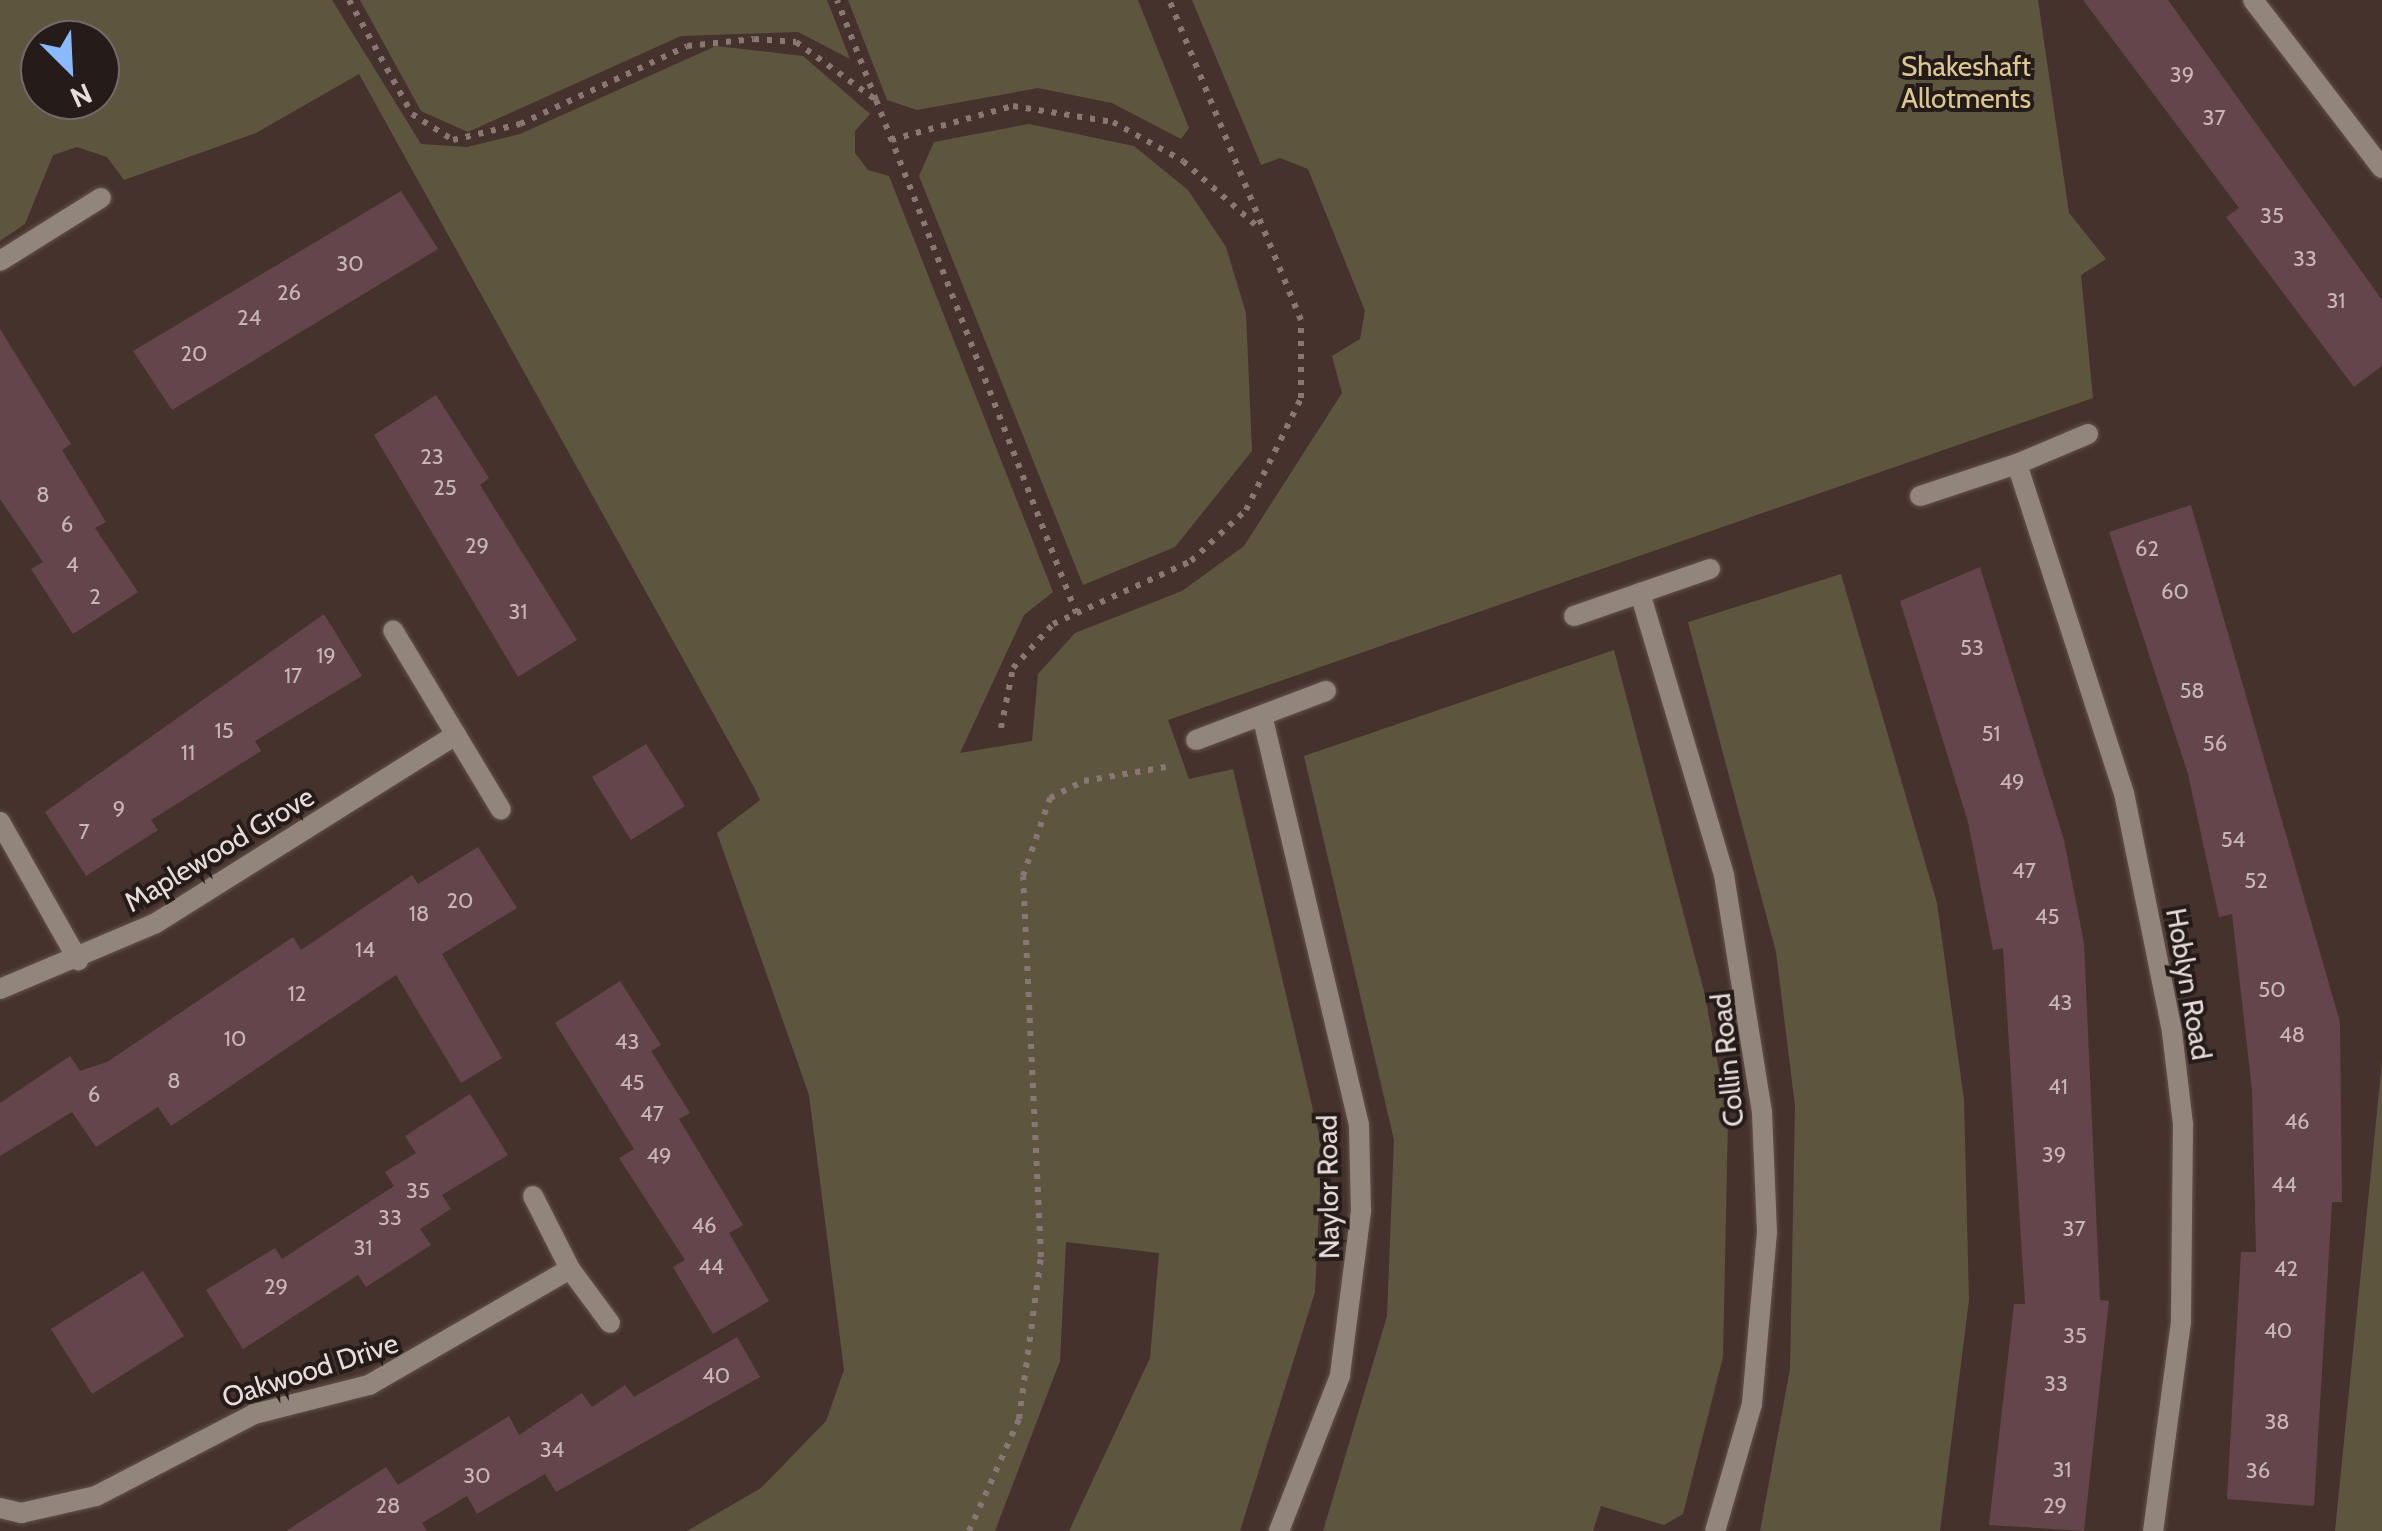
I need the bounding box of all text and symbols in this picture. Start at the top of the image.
north arrow [20,20,120,120]
park label: Shakeshaft Allotments [1901,49,2031,115]
house number: 39 [2170,62,2194,88]
text: N [65,76,97,115]
house number: 37 [2203,105,2225,131]
house number: 35 [2260,203,2284,229]
house number: 33 [2293,246,2317,272]
house number: 30 [336,251,364,277]
house number: 26 [277,280,301,306]
house number: 31 [2326,288,2346,314]
house number: 24 [237,305,261,331]
house number: 20 [181,341,207,367]
house number: 23 [420,444,444,470]
house number: 25 [433,475,457,501]
house number: 8 [36,482,50,508]
house number: 6 [61,512,73,538]
house number: 29 [465,533,489,559]
house number: 62 [2135,536,2159,562]
house number: 4 [66,552,78,578]
house number: 60 [2161,579,2189,605]
house number: 2 [89,584,101,610]
house number: 31 [508,599,528,625]
house number: 53 [1960,635,1984,661]
house number: 19 [316,643,336,669]
house number: 17 [284,663,302,689]
house number: 58 [2179,678,2205,704]
house number: 15 [214,718,234,744]
house number: 51 [1981,721,2001,747]
house number: 56 [2203,731,2227,757]
house number: 11 [181,740,195,766]
house number: 49 [1999,769,2025,795]
street label: Maplewood Grove [118,779,320,919]
house number: 9 [113,796,125,822]
house number: 7 [78,819,90,845]
house number: 54 [2221,827,2245,853]
house number: 47 [2012,858,2036,884]
house number: 52 [2244,868,2268,894]
house number: 20 [447,888,473,914]
house number: 18 [409,901,429,927]
house number: 45 [2035,904,2059,930]
street label: Hoblyn Road [2159,905,2219,1063]
house number: 14 [355,937,375,963]
house number: 50 [2258,977,2286,1003]
house number: 12 [288,981,306,1007]
house number: 43 [2048,990,2072,1016]
street label: Collin Road [1703,992,1751,1128]
house number: 48 [2279,1022,2305,1048]
house number: 10 [224,1026,246,1052]
house number: 43 [615,1029,639,1055]
house number: 8 [167,1068,181,1094]
house number: 45 [620,1070,644,1096]
house number: 41 [2048,1074,2068,1100]
house number: 6 [88,1082,100,1108]
house number: 47 [640,1101,664,1127]
house number: 46 [2284,1109,2310,1135]
street label: Naylor Road [1310,1115,1346,1259]
house number: 39 [2042,1142,2066,1168]
house number: 49 [646,1143,672,1169]
house number: 44 [2271,1172,2297,1198]
house number: 35 [406,1178,430,1204]
house number: 33 [378,1205,402,1231]
house number: 46 [691,1213,717,1239]
house number: 37 [2063,1216,2085,1242]
house number: 31 [353,1235,373,1261]
house number: 44 [698,1254,724,1280]
house number: 42 [2274,1256,2298,1282]
house number: 29 [264,1274,288,1300]
house number: 40 [2264,1318,2292,1344]
house number: 35 [2063,1323,2087,1349]
street label: Oakwood Drive [218,1326,402,1414]
house number: 40 [702,1363,730,1389]
house number: 33 [2044,1371,2068,1397]
house number: 38 [2264,1409,2290,1435]
house number: 34 [540,1437,564,1463]
house number: 31 [2052,1457,2072,1483]
house number: 36 [2246,1458,2270,1484]
house number: 30 [463,1463,491,1489]
house number: 28 [376,1493,400,1519]
house number: 29 [2043,1493,2067,1519]

